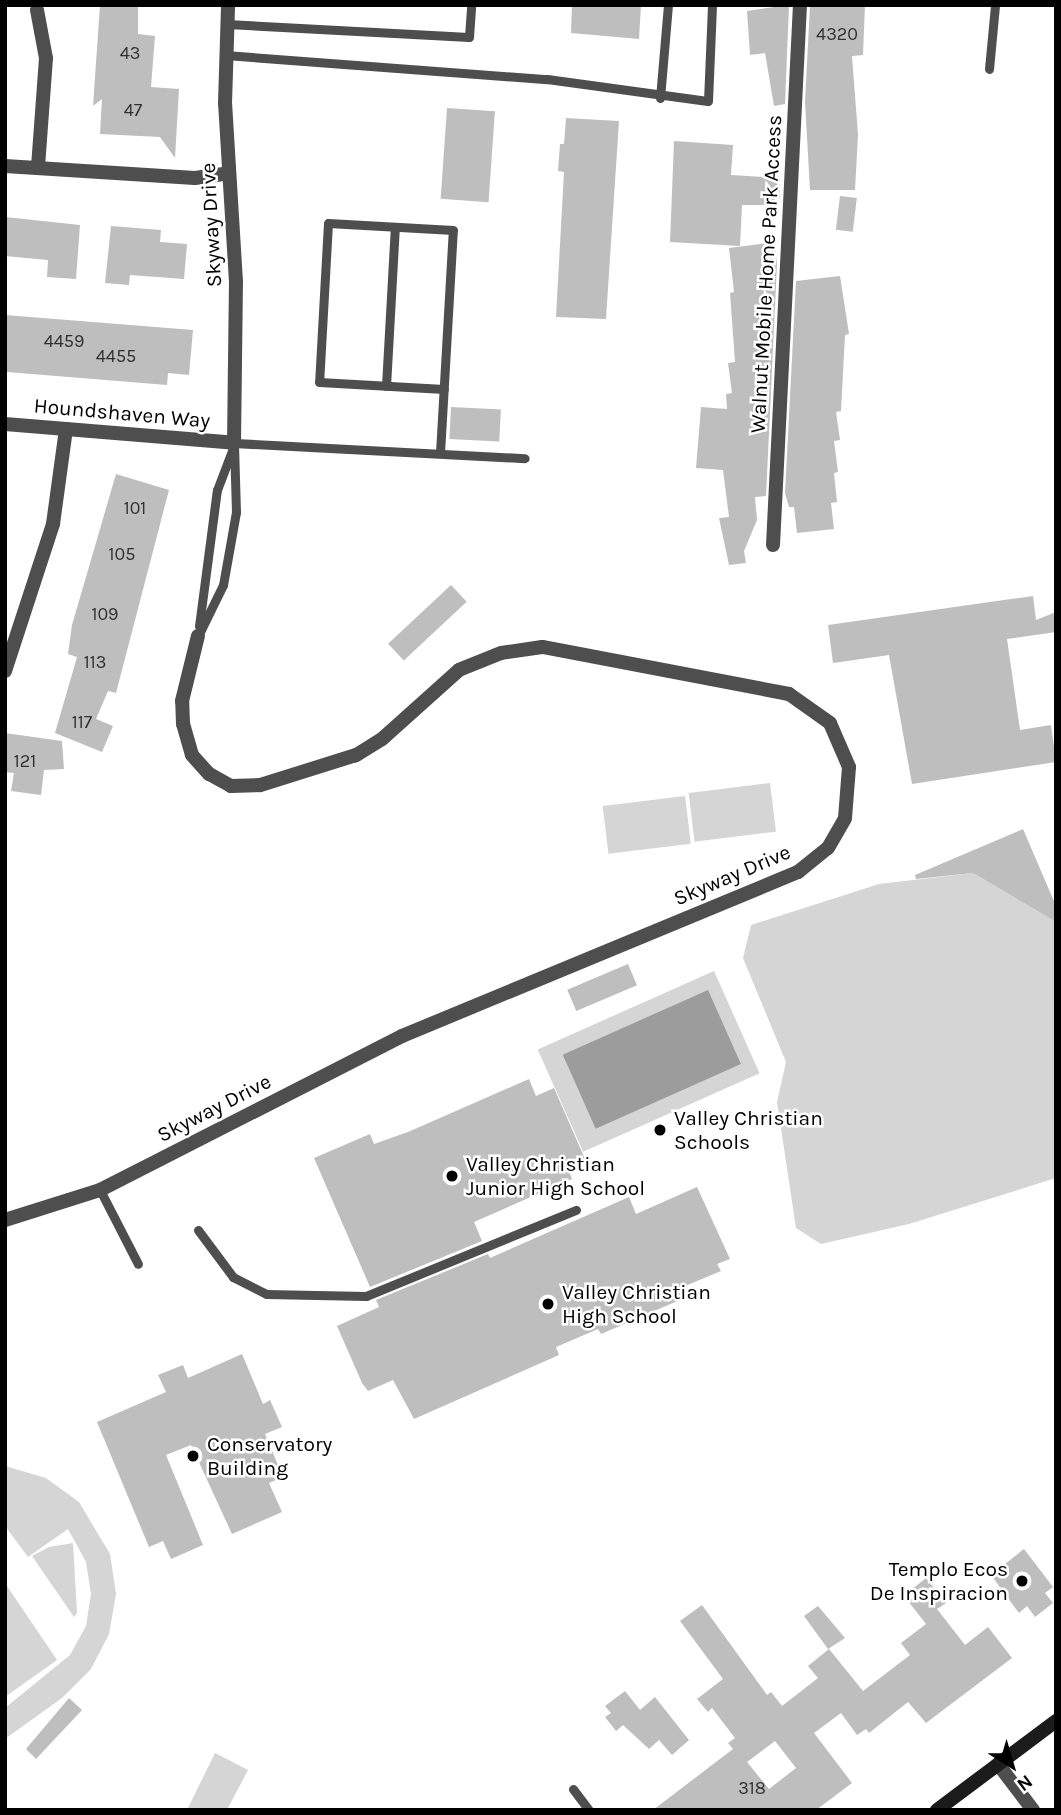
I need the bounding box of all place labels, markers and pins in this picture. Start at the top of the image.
place label: Valley Christian Schools [674,1105,823,1155]
marker: Valley Christian Schools [652,1122,668,1138]
place label: Valley Christian Junior High School [466,1151,645,1201]
marker: Valley Christian Junior High School [444,1168,460,1184]
place label: Valley Christian High School [562,1279,711,1329]
marker: Valley Christian High School [540,1296,556,1312]
place label: Conservatory Building [207,1431,332,1481]
marker: Conservatory Building [185,1448,201,1464]
place label: Templo Ecos De Inspiracion [870,1556,1008,1606]
marker: Templo Ecos De Inspiracion [1014,1573,1030,1589]

